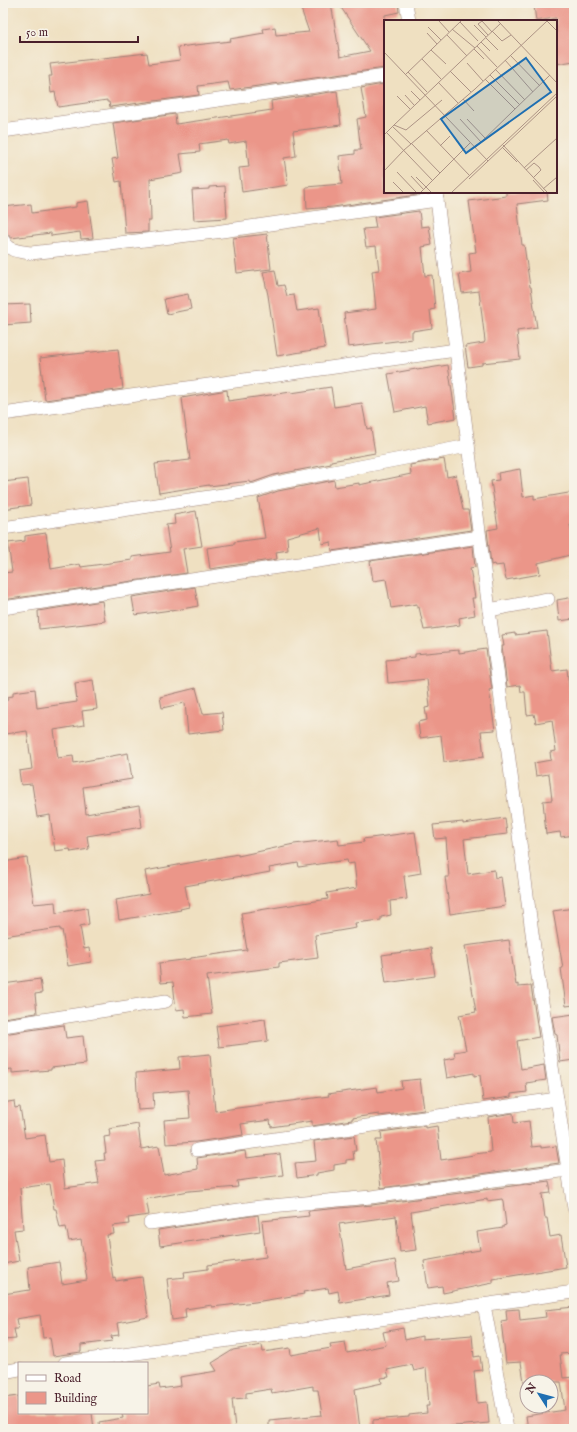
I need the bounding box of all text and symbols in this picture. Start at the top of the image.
scale bar [20,18,138,44]
inset map [384,20,557,193]
text: 50 m [26,25,48,40]
legend [18,1362,148,1414]
text: Road [54,1371,82,1386]
north arrow [519,1374,559,1414]
text: N [523,1380,540,1397]
text: Building [54,1391,98,1406]

